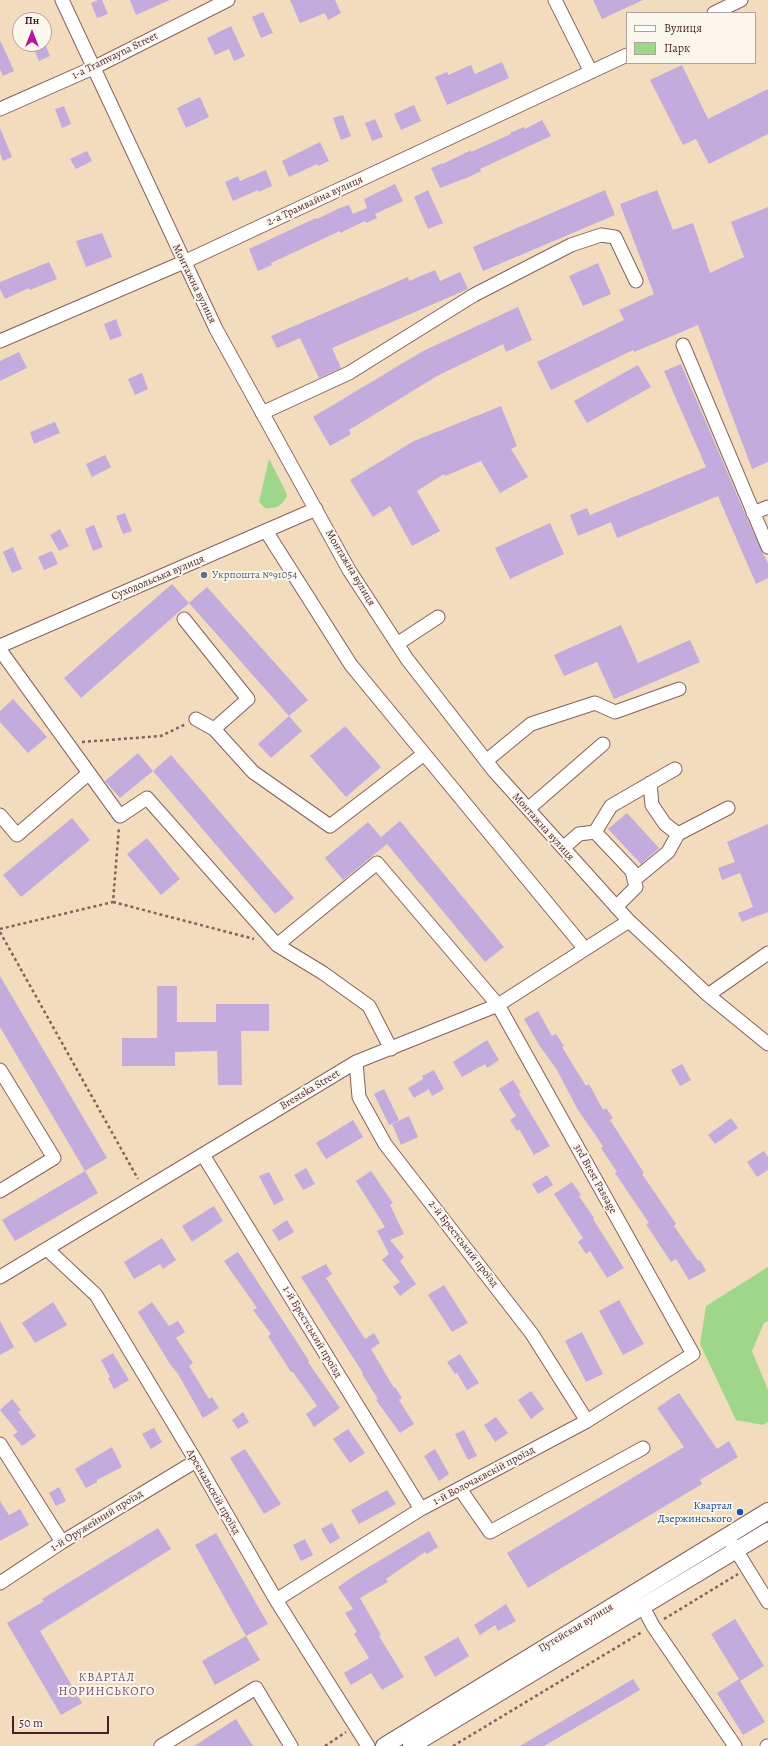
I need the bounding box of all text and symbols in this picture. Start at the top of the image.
north arrow [12,12,52,52]
legend [626,12,756,64]
text: Пн [25,13,39,28]
text: Вулиця [664,20,702,36]
street label: 1-a Tramvayna Street [70,29,160,83]
text: Парк [664,40,690,56]
street label: 2-а Трамвайна вулиця [265,173,365,229]
street label: Монтажна вулиця [169,242,219,326]
street label: Монтажна вулиця [322,528,378,608]
street label: Суходольська вулиця [110,552,206,604]
place label: Укрпошта №91054 [212,568,297,582]
marker: Укрпошта №91054 [199,570,209,580]
street label: Монтажна вулиця [509,790,577,864]
street label: Brestska Street [278,1067,342,1113]
street label: 3rd Brest Passage [570,1142,620,1216]
street label: 2-й Брестський проїзд [425,1198,501,1290]
street label: 1-й Брестський проїзд [279,1284,345,1380]
street label: 1-й Волочаєвскій проїзд [431,1444,537,1508]
street label: Арсєнальскій проїзд [183,1447,243,1537]
street label: 1-й Оружейний проїзд [48,1487,146,1555]
place label: Квартал Дзержинського [658,1499,732,1525]
marker: Квартал Дзержинського [735,1507,745,1517]
street label: Путєйская вулиця [536,1600,616,1656]
district label: КВАРТАЛ НОРИНСЬКОГО [59,1671,155,1699]
scale bar [14,1708,111,1734]
text: 50 m [19,1715,43,1731]

